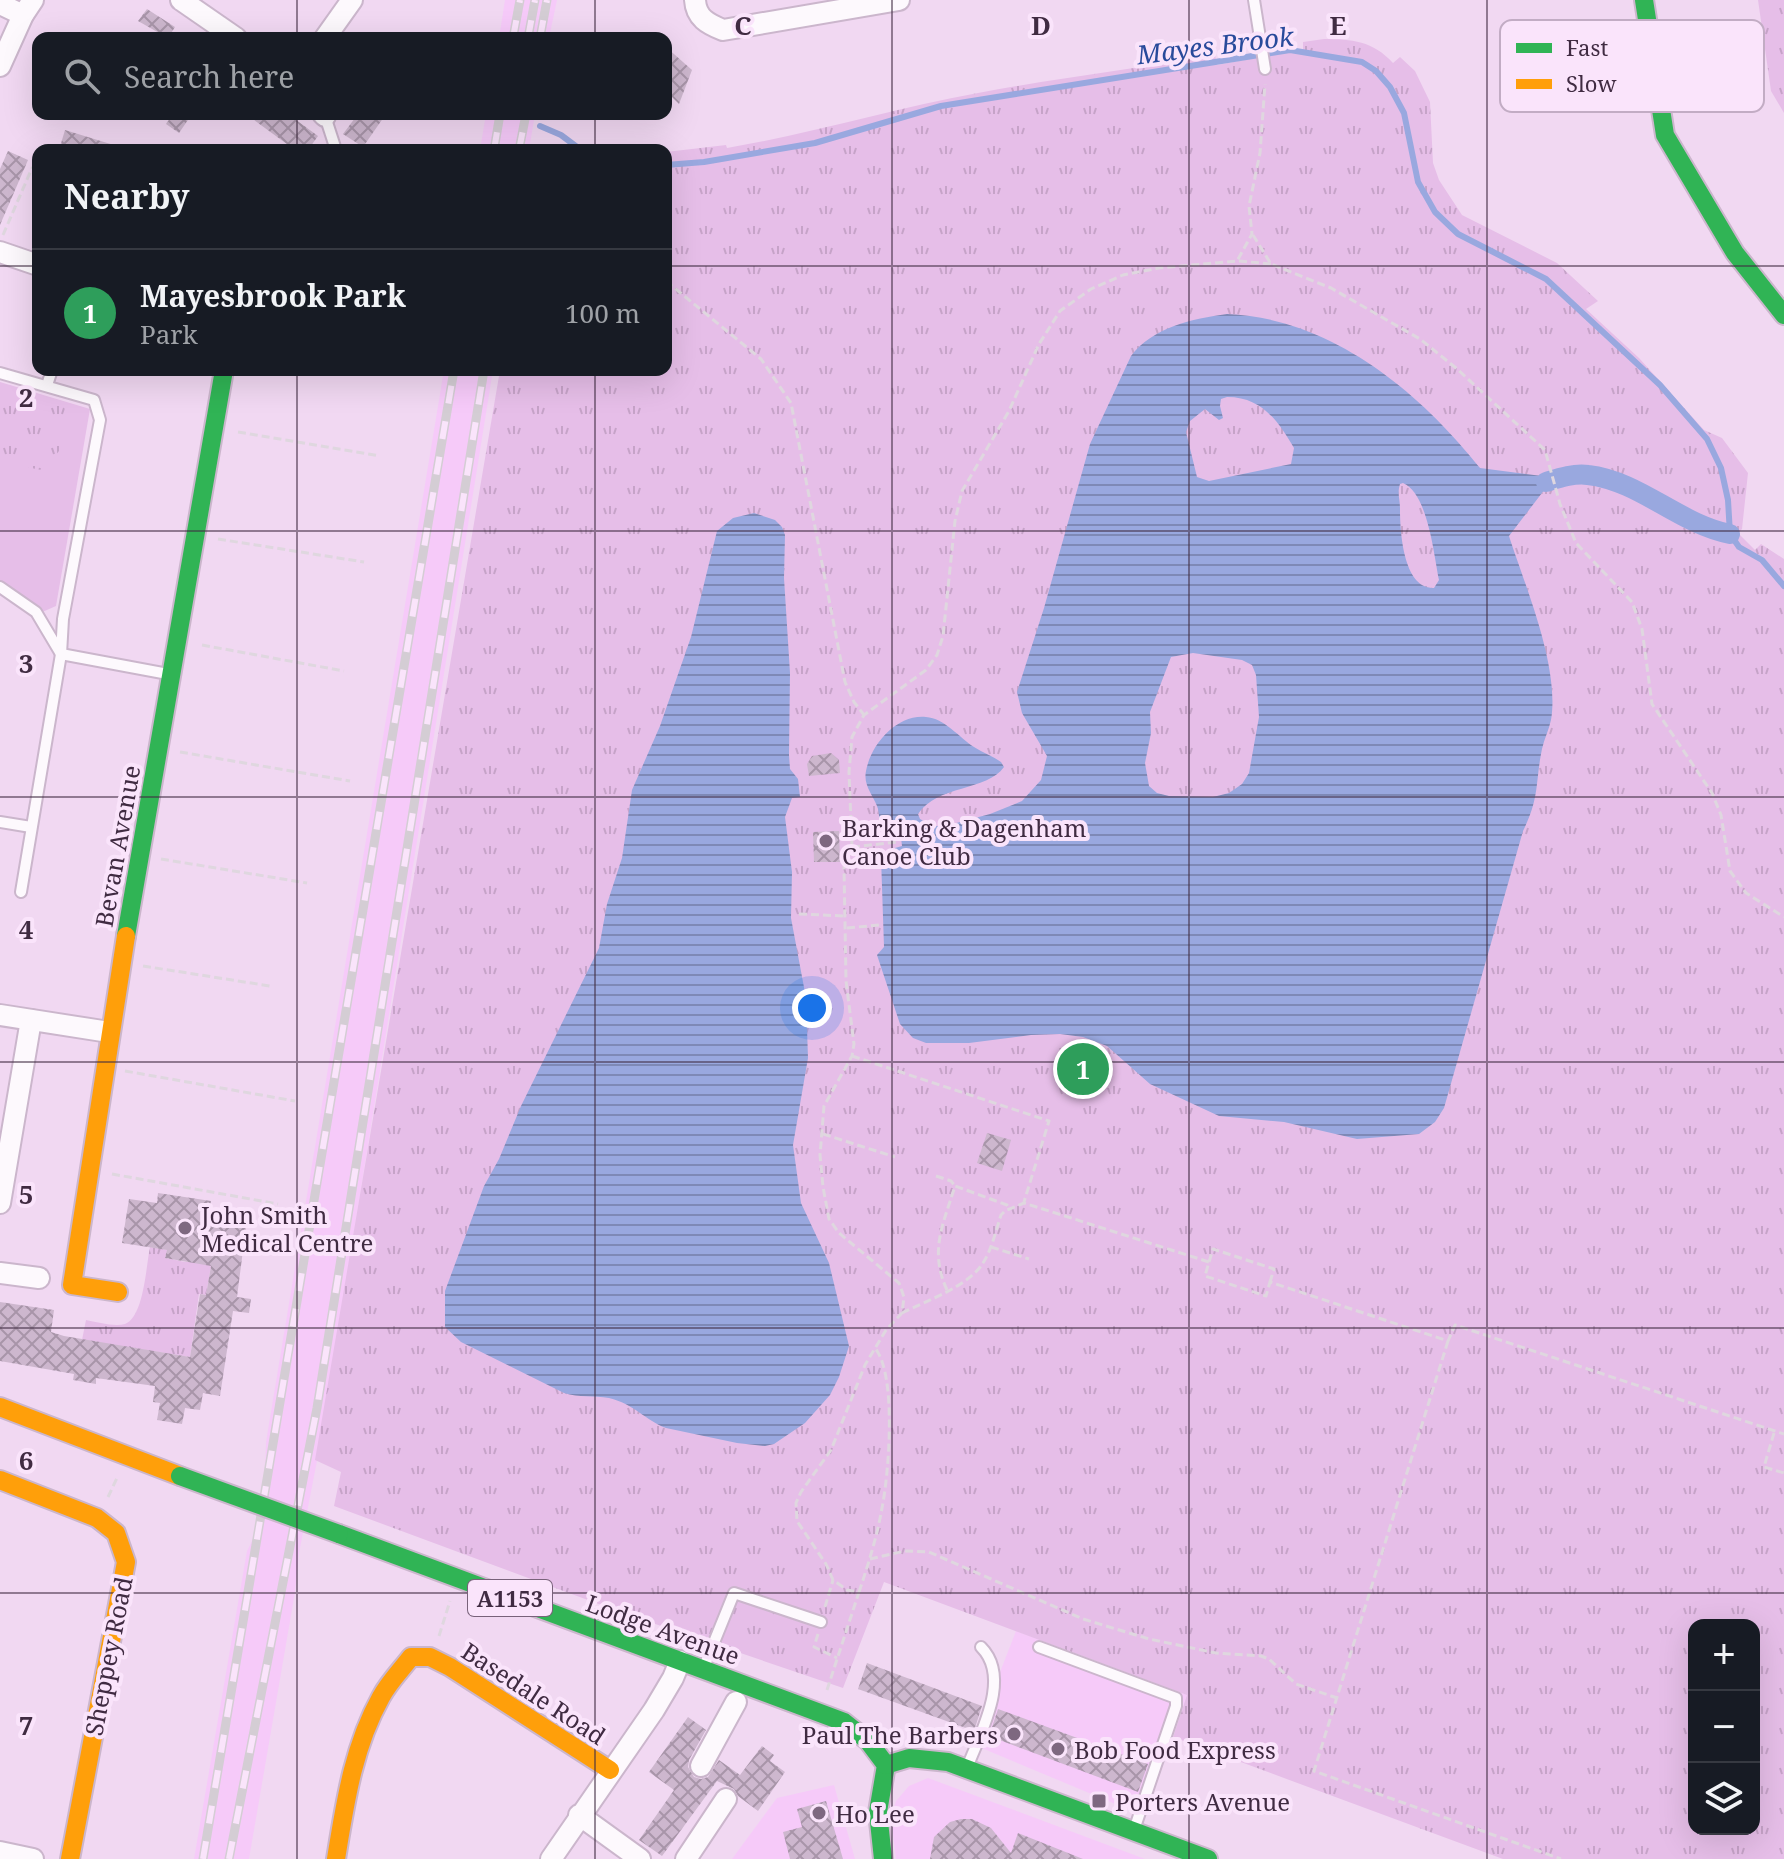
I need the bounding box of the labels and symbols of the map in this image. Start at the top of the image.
text: C [734,7,752,43]
text: D [1031,7,1051,43]
text: E [1330,7,1347,43]
water label: Mayes Brook [1134,17,1297,73]
legend [1500,20,1764,112]
text: Fast [1566,32,1608,62]
text: Slow [1566,68,1616,98]
text: 2 [19,379,33,415]
text: 3 [19,645,33,681]
street label: Bevan Avenue [87,763,147,929]
place label: Barking & Dagenham Canoe Club [842,811,1087,872]
marker: Barking & Dagenham Canoe Club [817,832,835,850]
text: 4 [19,911,34,947]
your location [792,988,832,1028]
pin: 1 [1057,1039,1109,1099]
text: 5 [19,1176,33,1212]
place label: John Smith Medical Centre [200,1198,373,1259]
marker: John Smith Medical Centre [176,1219,194,1237]
text: 6 [19,1442,33,1478]
street label: Sheppey Road [76,1574,140,1738]
road number: A1153 [468,1580,552,1616]
street label: Lodge Avenue [582,1586,744,1672]
street label: Basedale Road [456,1634,613,1752]
text: 7 [19,1707,33,1743]
place label: Paul The Barbers [802,1718,998,1751]
marker: Paul The Barbers [1005,1725,1023,1743]
place label: Bob Food Express [1074,1733,1276,1766]
marker: Bob Food Express [1049,1740,1067,1758]
place label: Porters Avenue [1115,1785,1290,1818]
marker: Porters Avenue [1090,1792,1108,1810]
place label: Ho Lee [835,1797,915,1830]
marker: Ho Lee [810,1804,828,1822]

